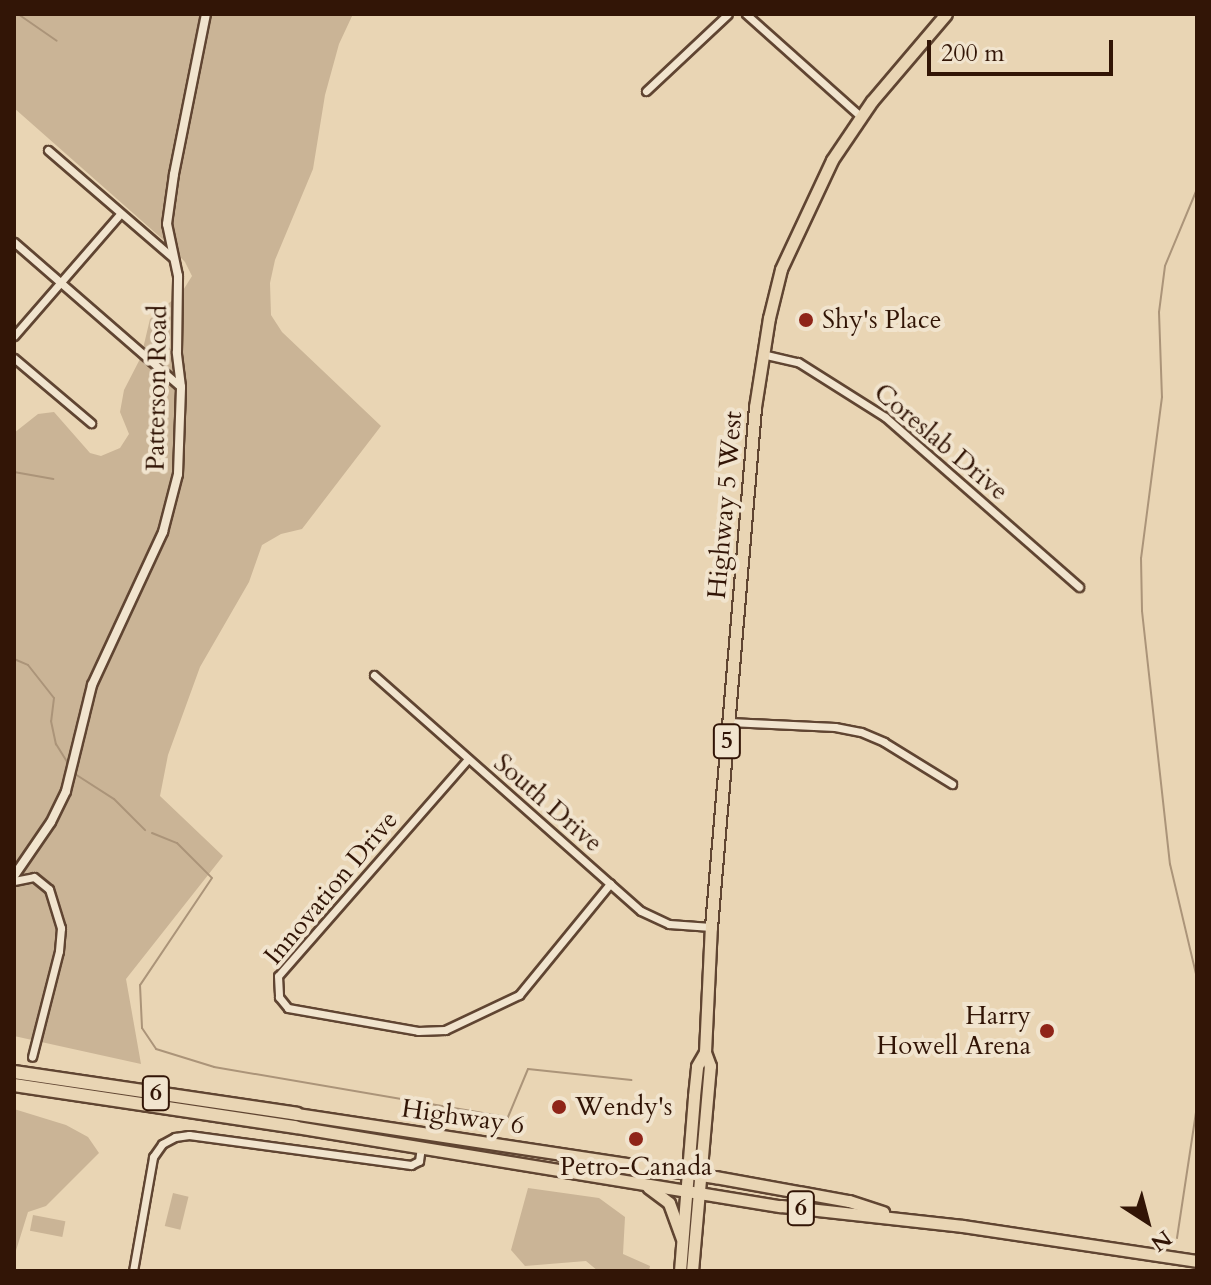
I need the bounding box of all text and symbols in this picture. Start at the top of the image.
scale bar [931,24,1117,74]
text: 200 m [941,37,1005,70]
place label: Shy's Place [822,304,942,336]
street label: Patterson Road [140,305,174,471]
marker: Shy's Place [797,311,815,329]
street label: Coreslab Drive [868,377,1014,507]
street label: Highway 5 West [701,410,749,600]
road number: 5 [711,721,743,761]
street label: South Drive [487,747,609,859]
street label: Innovation Drive [258,805,404,971]
place label: Harry Howell Arena [877,1000,1031,1062]
marker: Harry Howell Arena [1038,1022,1056,1040]
road number: 6 [140,1073,172,1113]
place label: Wendy's [575,1091,672,1123]
street label: Highway 6 [399,1093,527,1141]
marker: Wendy's [550,1098,568,1116]
marker: Petro-Canada [627,1130,645,1148]
place label: Petro-Canada [560,1151,712,1183]
north arrow [1107,1181,1187,1261]
road number: 6 [785,1188,817,1228]
text: N [1145,1223,1178,1258]

